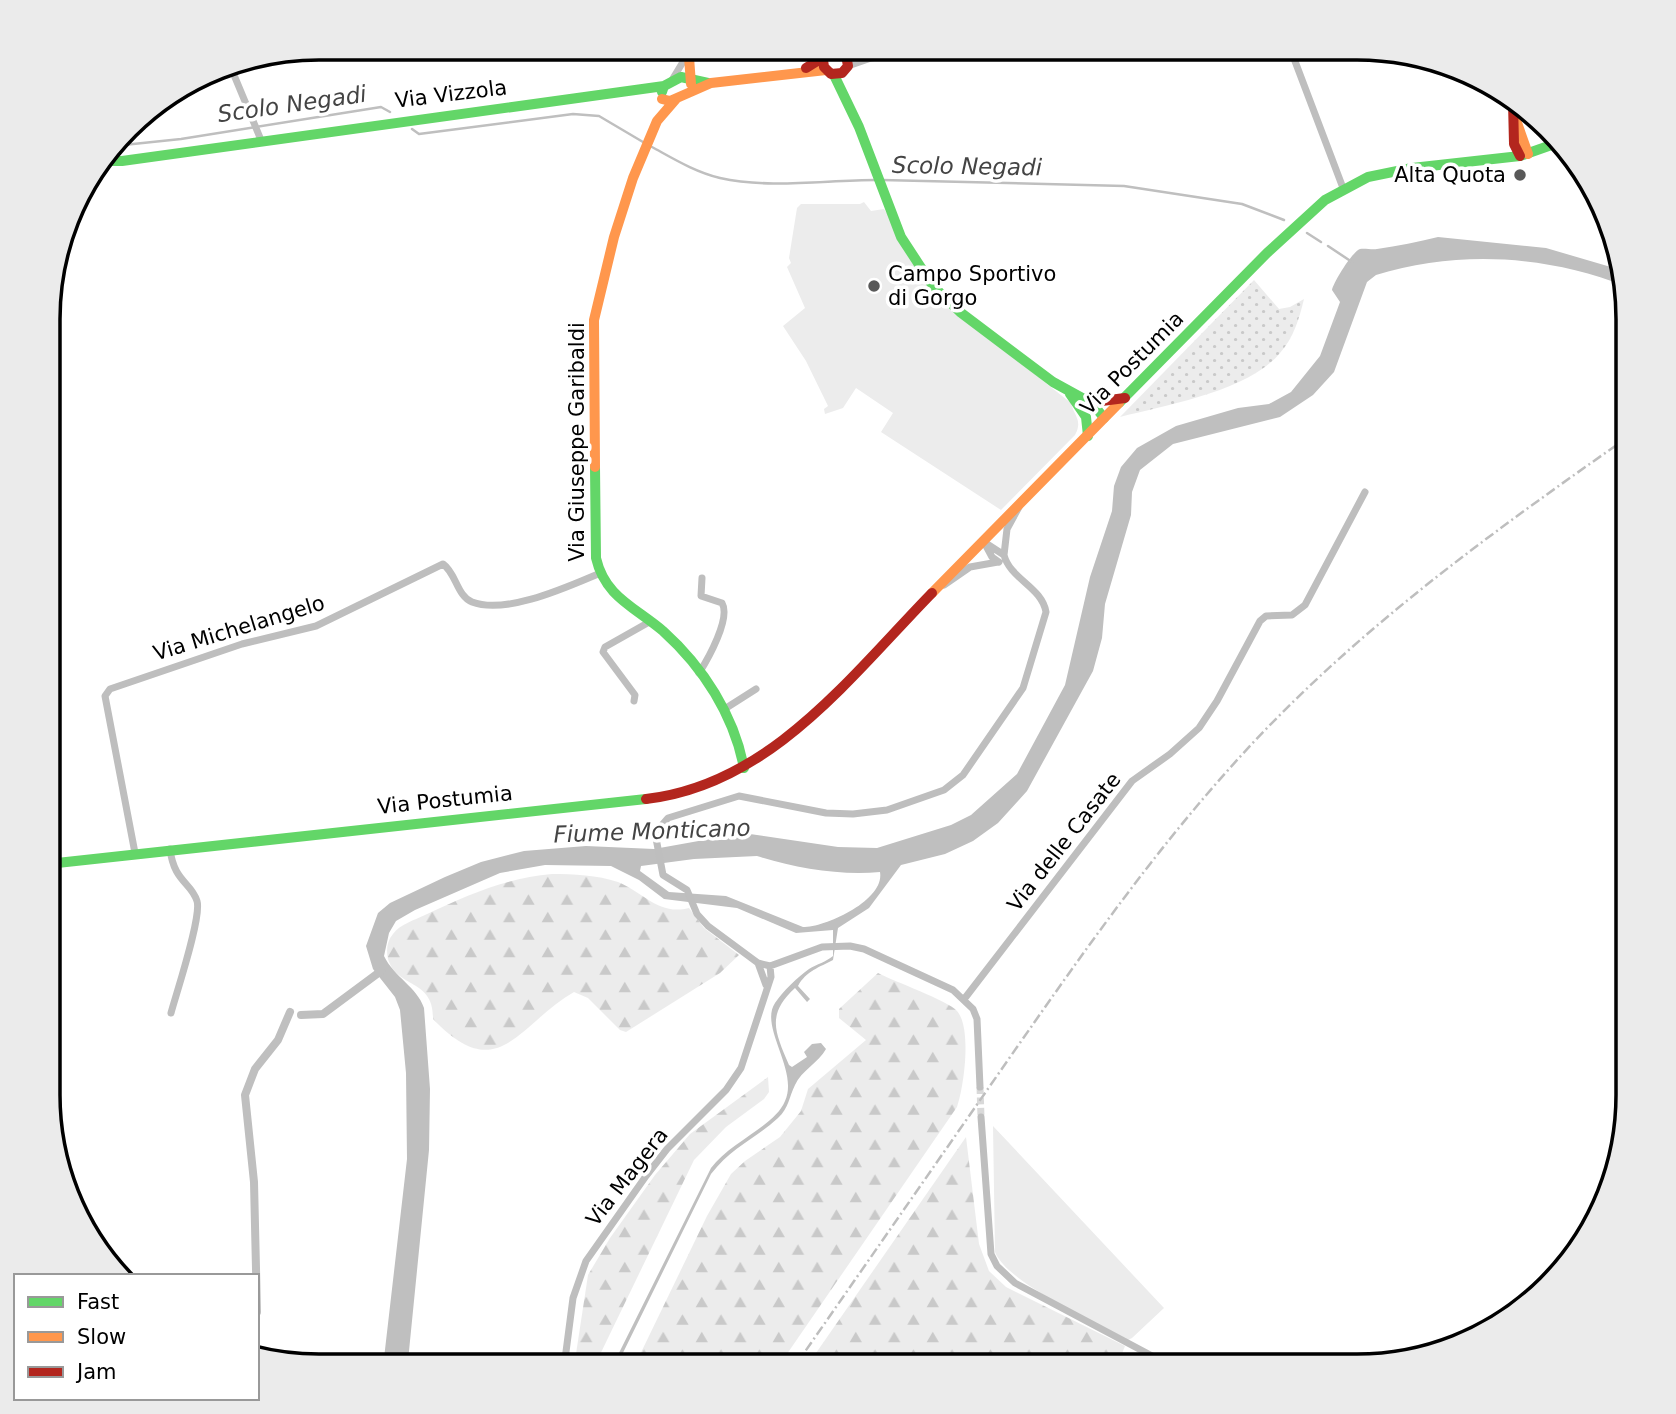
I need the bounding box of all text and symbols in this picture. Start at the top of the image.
street label: Via Vizzola [394,75,508,113]
water label: Scolo Negadi [216,81,369,127]
water label: Scolo Negadi [892,152,1043,180]
place label: Alta Quota [1394,163,1506,187]
marker: Alta Quota [1512,167,1528,183]
place label: Campo Sportivo di Gorgo [888,262,1056,310]
marker: Campo Sportivo di Gorgo [866,278,882,294]
street label: Via Postumia [1076,307,1188,419]
street label: Via Giuseppe Garibaldi [565,322,589,562]
street label: Via Michelangelo [150,591,328,665]
street label: Via delle Casate [1002,768,1126,916]
street label: Via Postumia [376,781,514,819]
water label: Fiume Monticano [553,815,751,847]
street label: Via Magera [581,1123,673,1231]
legend [14,1274,259,1400]
text: Fast [77,1290,119,1314]
text: Slow [77,1325,126,1349]
text: Jam [75,1360,117,1384]

